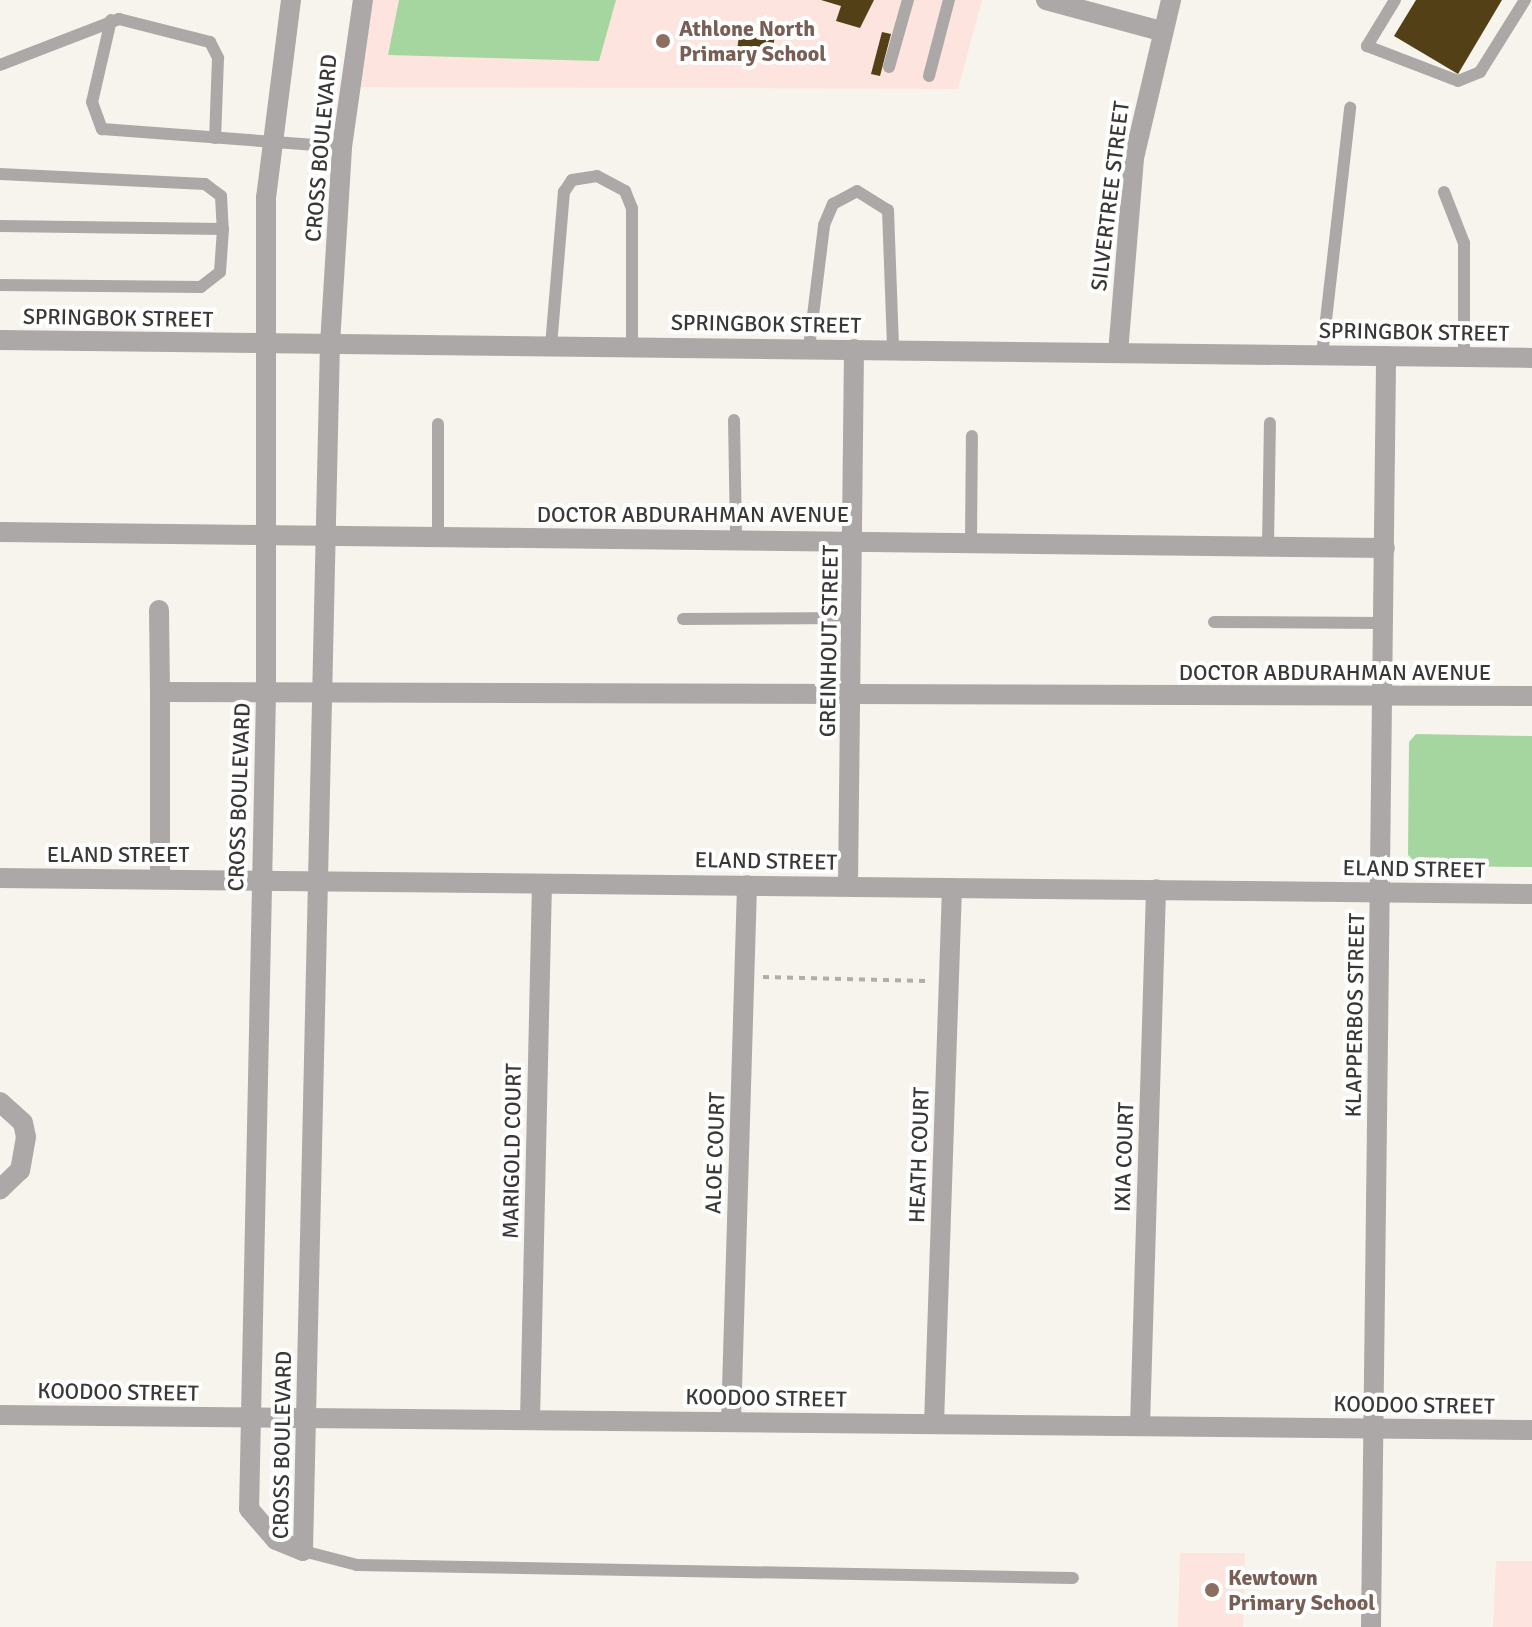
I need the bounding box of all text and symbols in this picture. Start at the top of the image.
place label: Athlone North Primary School [679,15,826,66]
marker: Athlone North Primary School [654,32,672,50]
street label: CROSS BOULEVARD [300,53,342,243]
street label: SILVERTREE STREET [1085,99,1135,293]
street label: SPRINGBOK STREET [23,303,213,333]
street label: SPRINGBOK STREET [671,309,861,339]
street label: SPRINGBOK STREET [1319,317,1509,347]
street label: DOCTOR ABDURAHMAN AVENUE [537,502,849,528]
street label: GREINHOUT STREET [814,545,844,737]
street label: DOCTOR ABDURAHMAN AVENUE [1179,660,1491,686]
street label: CROSS BOULEVARD [223,702,255,892]
street label: ELAND STREET [47,842,189,868]
street label: ELAND STREET [694,847,838,875]
street label: ELAND STREET [1342,855,1486,883]
street label: KLAPPERBOS STREET [1340,913,1370,1117]
street label: MARIGOLD COURT [497,1063,527,1239]
street label: HEATH COURT [903,1087,935,1223]
street label: ALOE COURT [700,1091,730,1215]
street label: IXIA COURT [1109,1101,1139,1213]
street label: CROSS BOULEVARD [267,1351,297,1539]
street label: KOODOO STREET [37,1377,199,1407]
street label: KOODOO STREET [685,1383,847,1413]
street label: KOODOO STREET [1333,1390,1495,1420]
place label: Kewtown Primary School [1228,1564,1375,1616]
marker: Kewtown Primary School [1203,1581,1221,1599]

